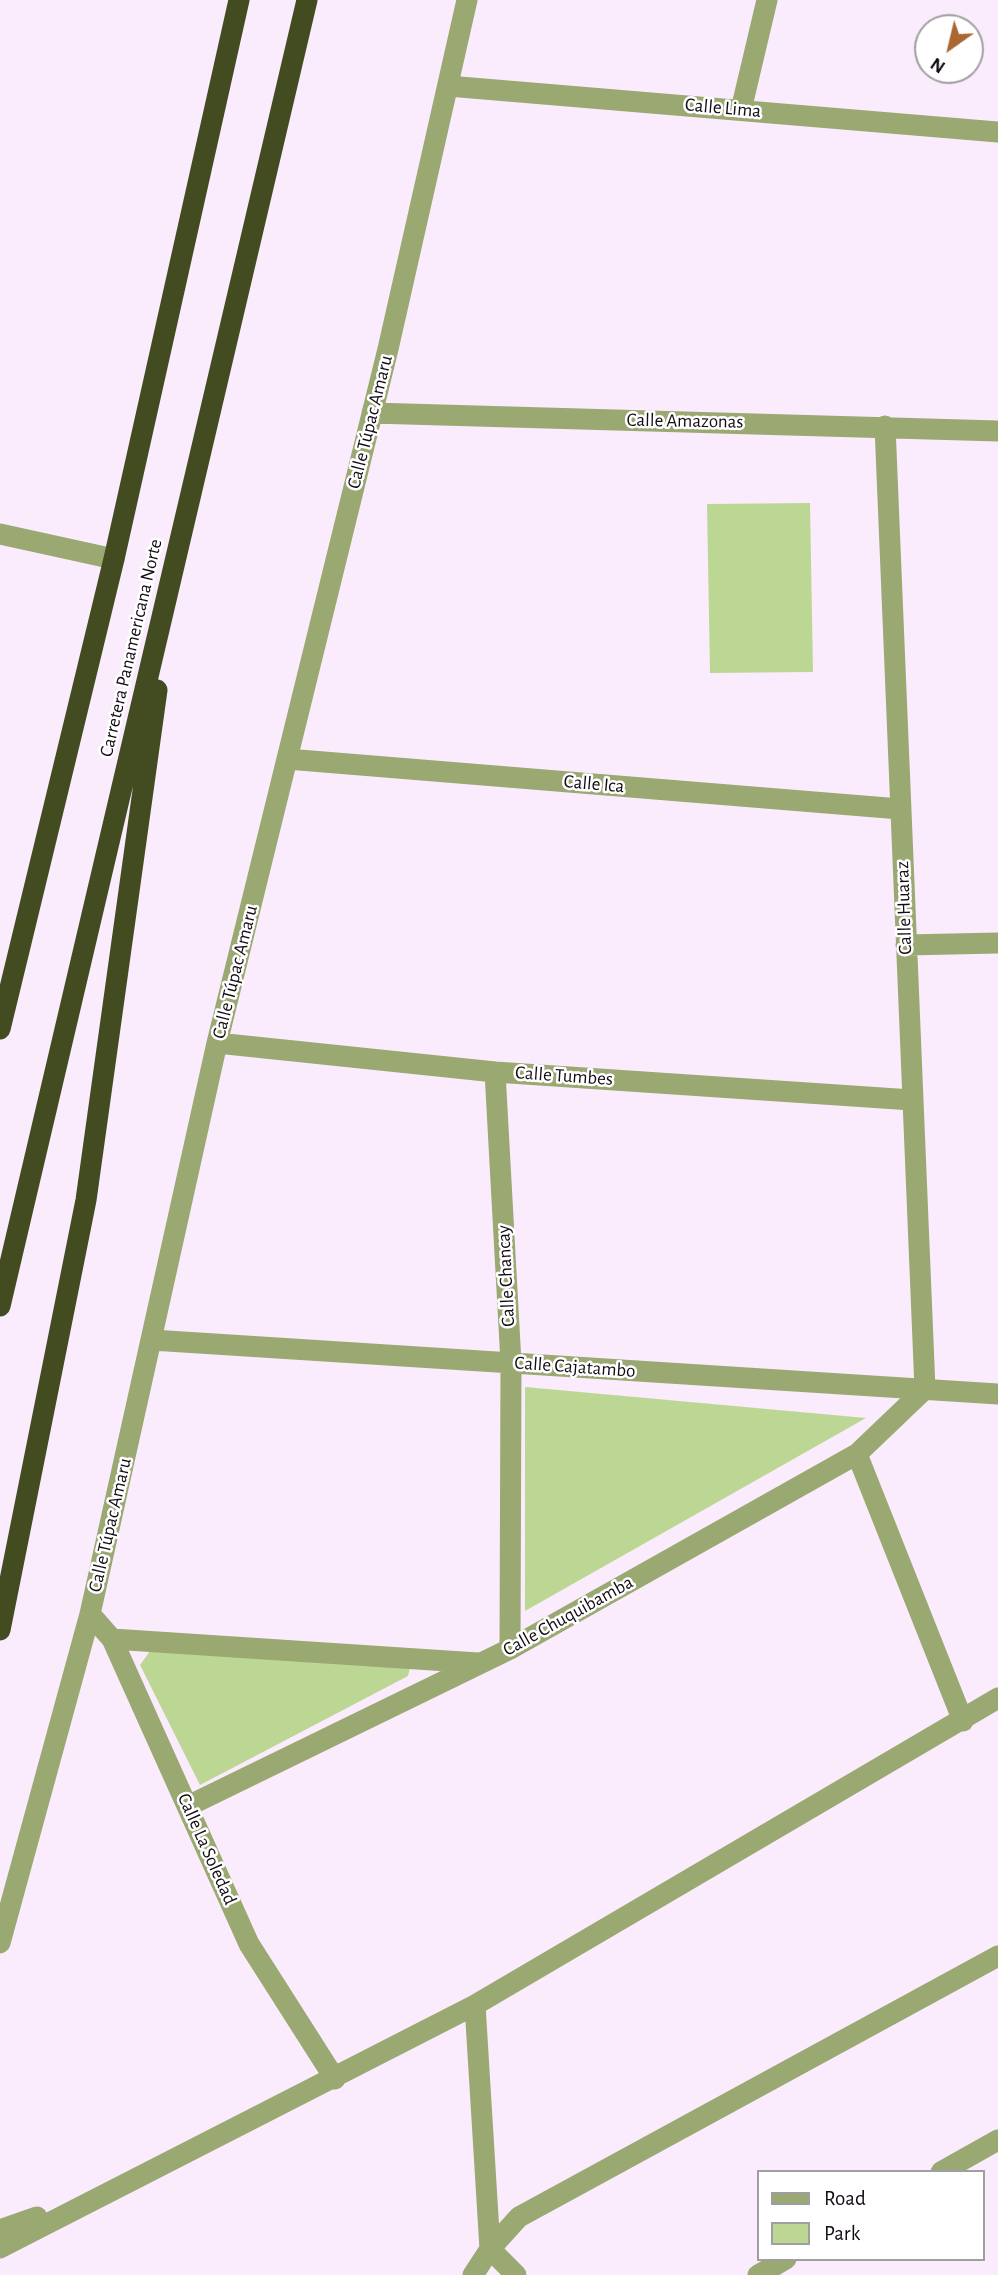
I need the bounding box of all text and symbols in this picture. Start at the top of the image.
north arrow [914,14,984,84]
text: N [927,54,949,77]
street label: Calle Lima [684,93,762,123]
street label: Calle Túpac Amaru [342,353,398,491]
street label: Calle Amazonas [626,409,744,433]
street label: Carretera Panamericana Norte [95,537,167,759]
street label: Calle Ica [563,770,625,798]
street label: Calle Huaraz [891,861,917,955]
street label: Calle Túpac Amaru [207,903,263,1041]
street label: Calle Tumbes [514,1061,614,1091]
street label: Calle Chancay [492,1225,520,1327]
street label: Calle Cajatambo [514,1351,636,1383]
street label: Calle Túpac Amaru [84,1456,136,1594]
street label: Calle Chuquibamba [499,1571,637,1661]
street label: Calle La Soledad [172,1790,242,1908]
legend [757,2170,984,2261]
text: Road [824,2188,866,2209]
text: Park [824,2223,860,2244]

